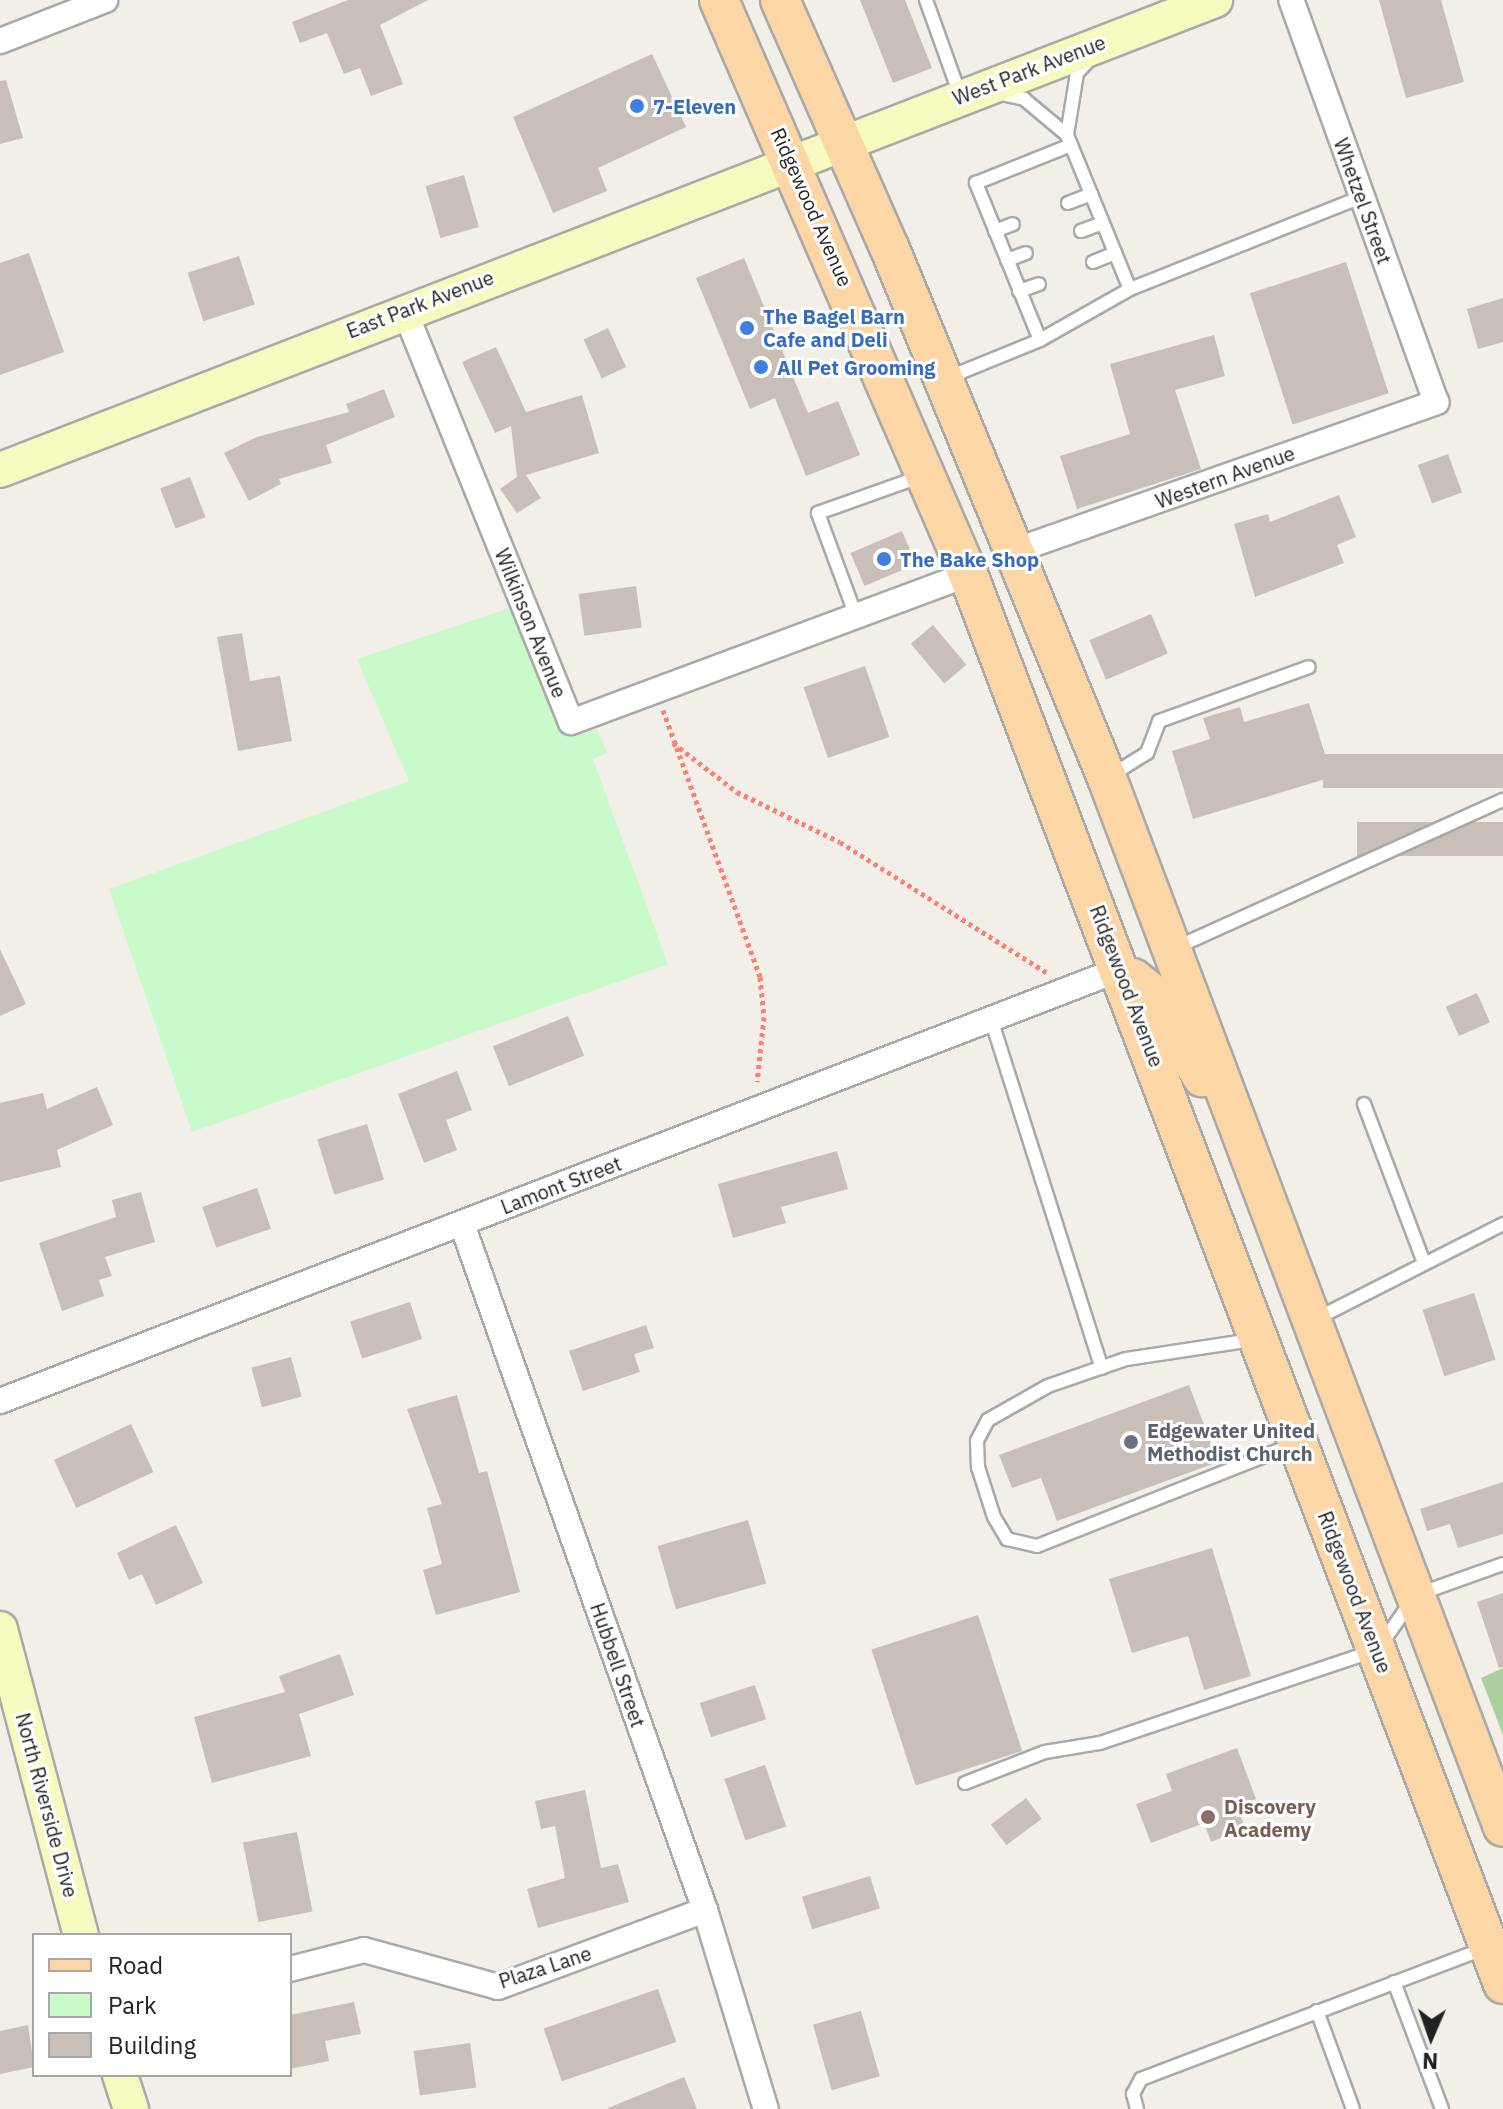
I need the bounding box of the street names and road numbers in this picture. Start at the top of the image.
street label: West Park Avenue [949,30,1109,110]
street label: Ridgewood Avenue [766,124,858,290]
street label: Whetzel Street [1329,135,1397,267]
street label: East Park Avenue [343,265,497,343]
street label: Western Avenue [1152,441,1298,513]
street label: Wilkinson Avenue [490,545,572,701]
street label: Ridgewood Avenue [1085,902,1169,1070]
street label: Lamont Street [497,1151,625,1219]
street label: Ridgewood Avenue [1313,1508,1397,1676]
street label: Hubbell Street [585,1600,651,1730]
street label: North Riverside Drive [11,1710,83,1900]
street label: Plaza Lane [496,1941,594,1993]

